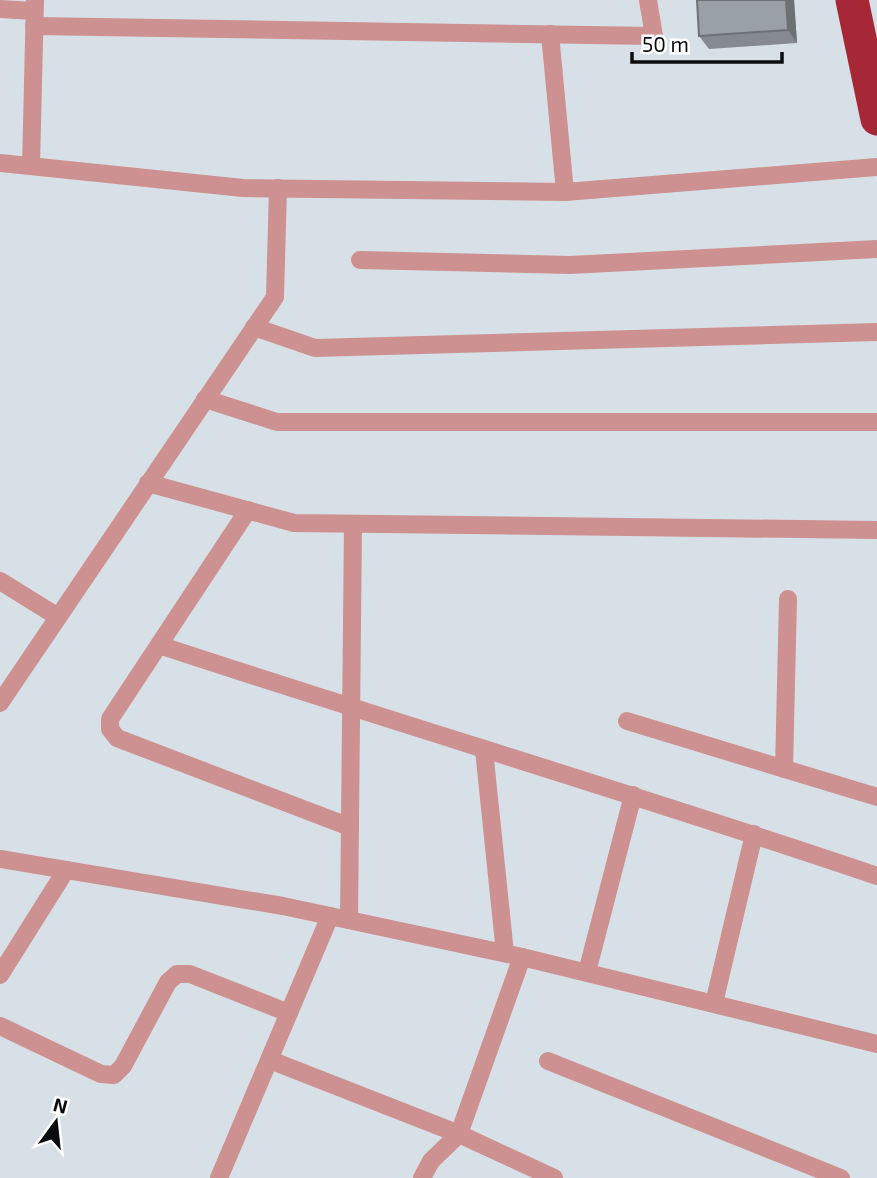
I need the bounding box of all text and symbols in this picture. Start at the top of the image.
scale bar [632,21,782,65]
text: 50 m [642,31,689,56]
north arrow [21,1087,91,1157]
text: N [51,1092,70,1118]

